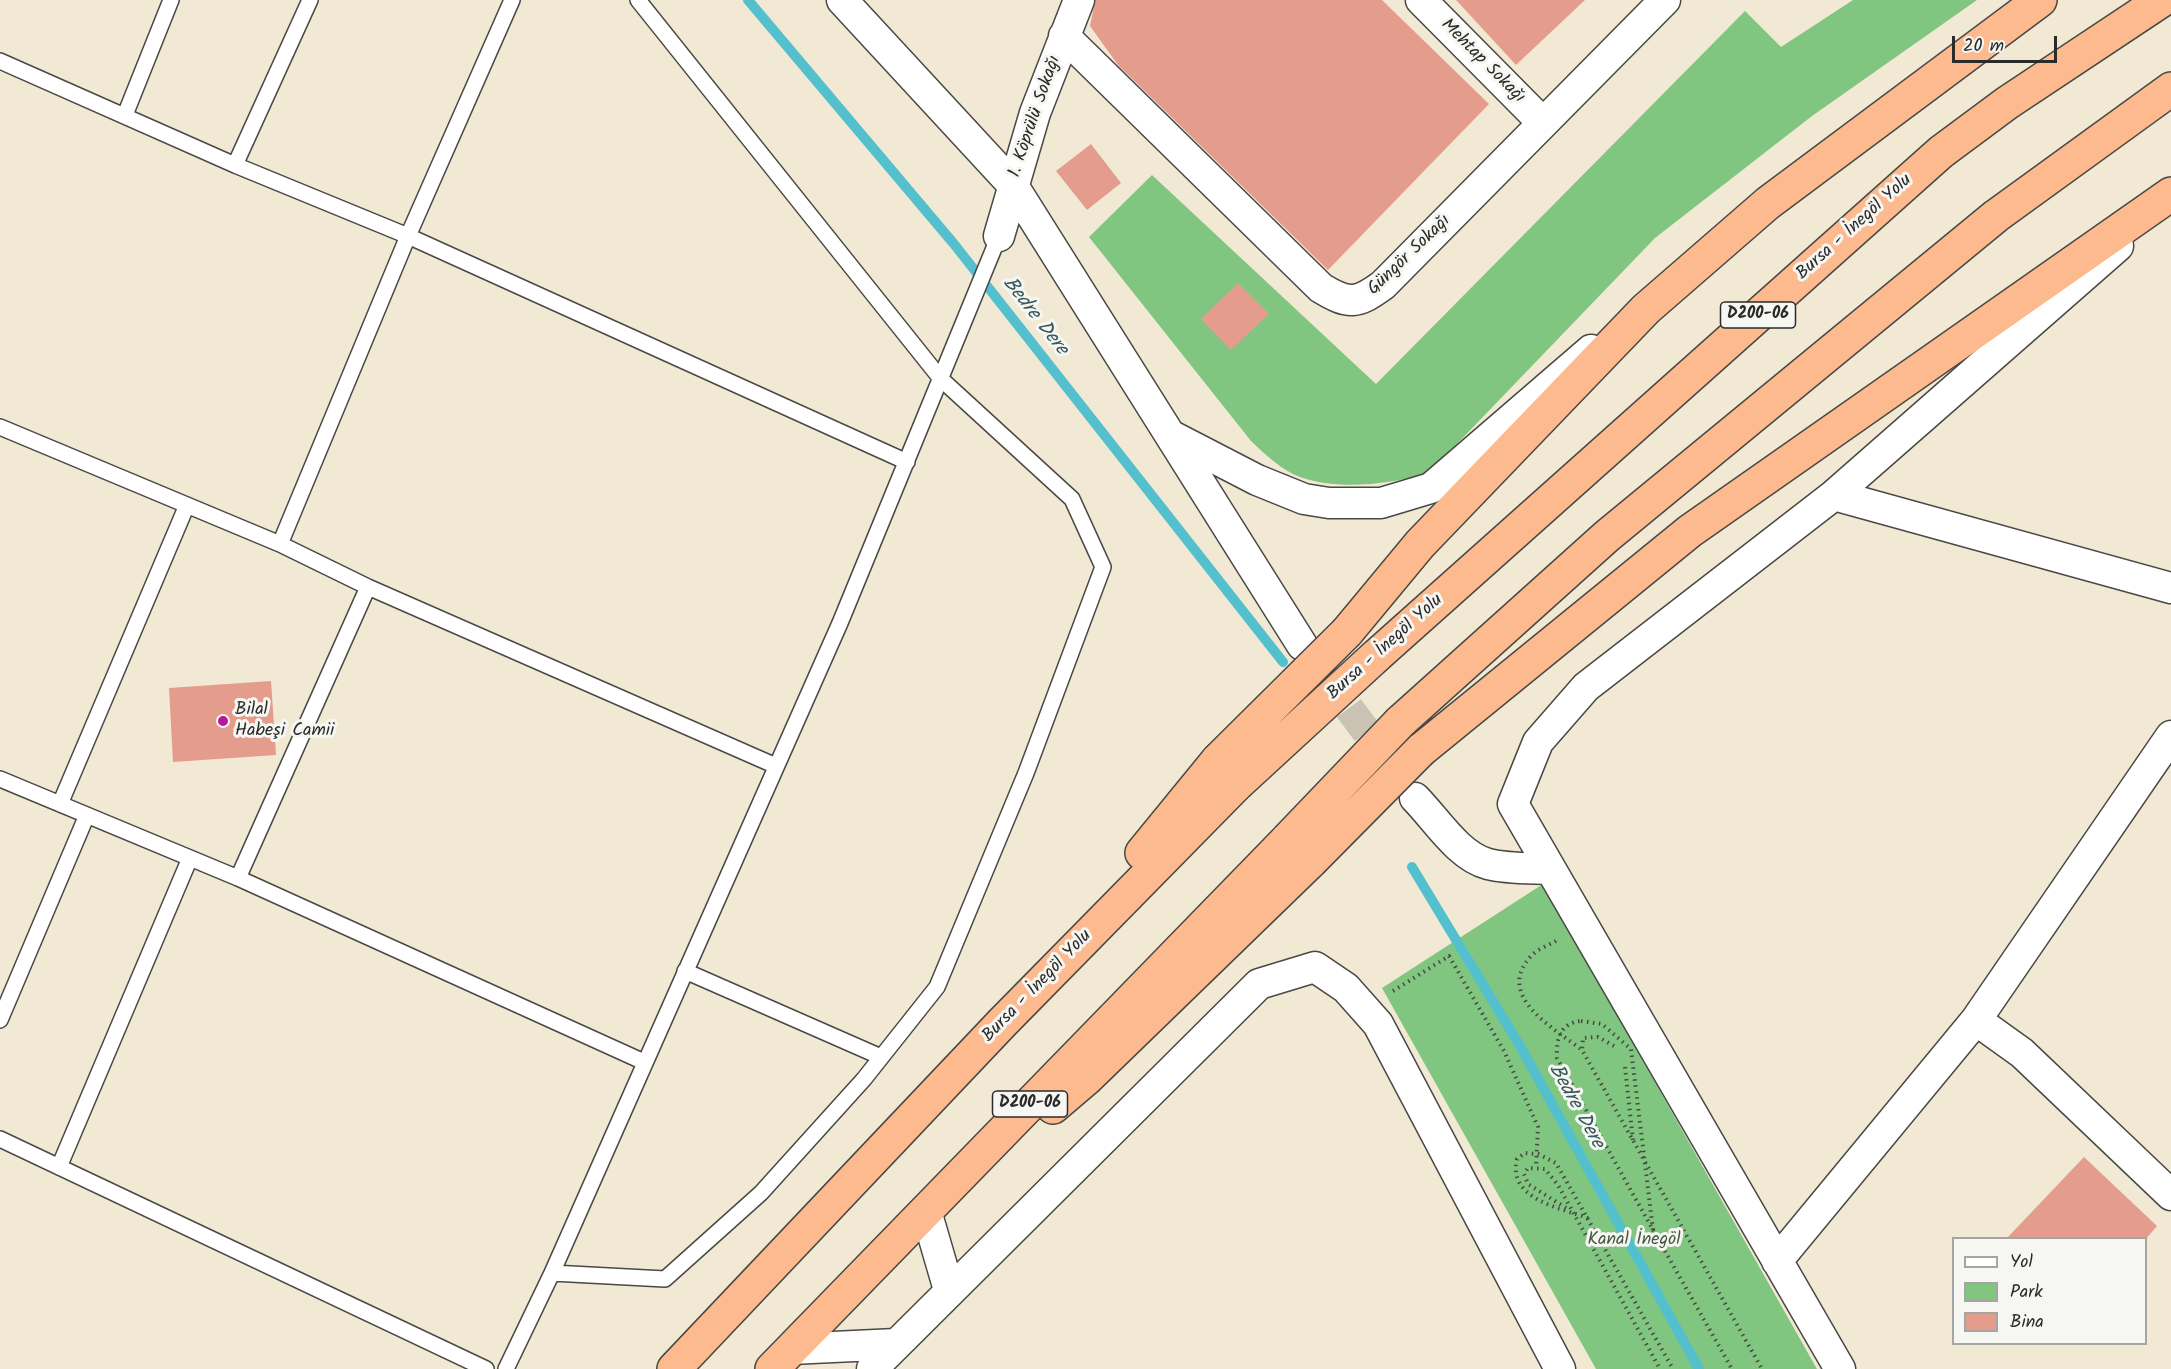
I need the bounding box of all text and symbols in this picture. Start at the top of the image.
street label: Mehtap Sokağı [1435,15,1529,109]
scale bar [1955,24,2060,62]
text: 20 m [1963,32,2004,61]
street label: 1. Köprülü Sokağı [1005,53,1067,181]
street label: Bursa - İnegöl Yolu [1793,170,1917,286]
street label: Güngör Sokağı [1364,211,1456,301]
water label: Bedre Dere [996,273,1072,361]
road number: D200-06 [1720,302,1796,328]
street label: Bursa - İnegöl Yolu [1324,590,1448,706]
place label: Bilal Habeşi Camii [235,700,334,742]
marker: Bilal Habeşi Camii [216,714,230,728]
street label: Bursa - İnegöl Yolu [979,926,1097,1048]
water label: Bedre Dere [1542,1061,1608,1153]
road number: D200-06 [992,1091,1068,1117]
park label: Kanal İnegöl [1587,1230,1681,1252]
legend [1952,1237,2147,1345]
text: Yol [2010,1248,2033,1277]
text: Park [2010,1278,2043,1307]
text: Bina [2010,1308,2044,1337]

